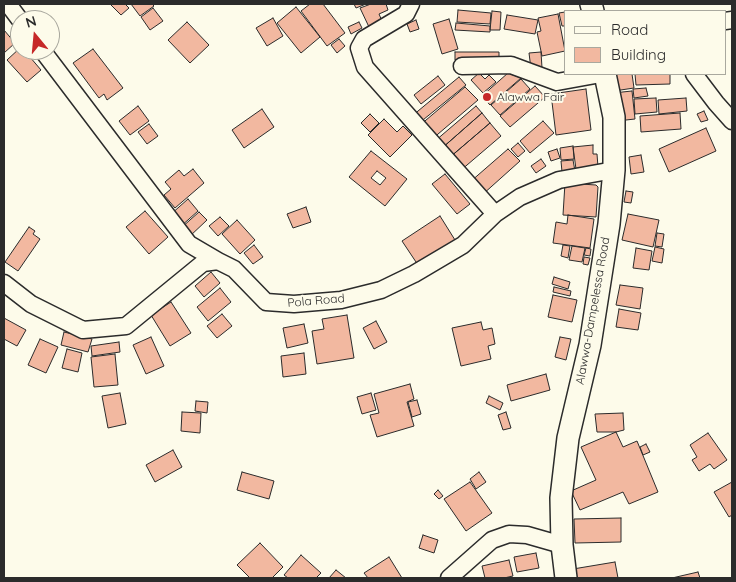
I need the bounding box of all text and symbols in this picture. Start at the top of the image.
north arrow [10,10,60,60]
legend [564,10,726,75]
text: N [23,12,38,32]
text: Road [611,20,648,39]
text: Building [611,45,666,64]
place label: Alawwa Fair [497,90,564,104]
marker: Alawwa Fair [481,91,493,103]
street label: Alawwa-Dampelessa Road [573,236,613,386]
street label: Pola Road [287,291,345,311]

